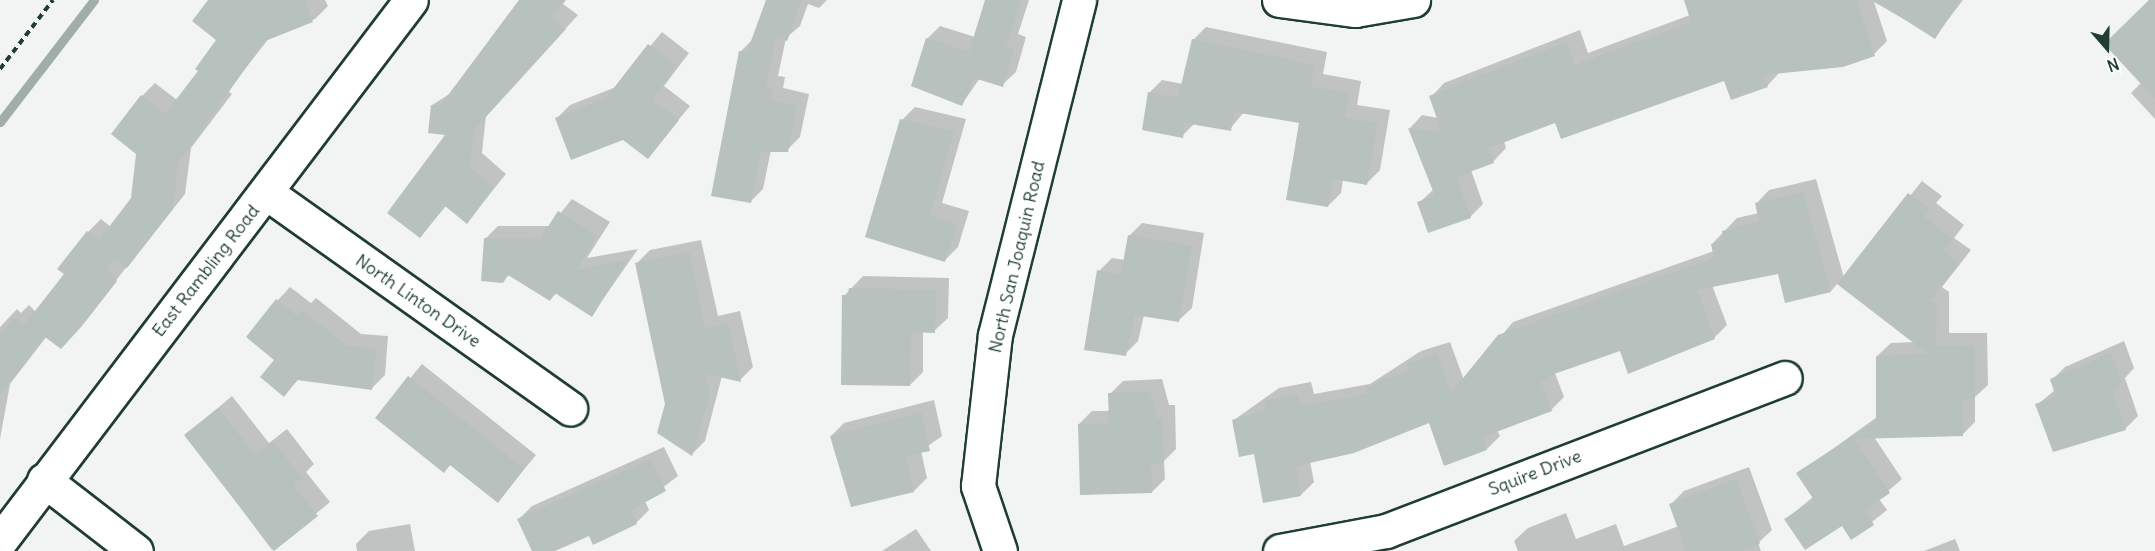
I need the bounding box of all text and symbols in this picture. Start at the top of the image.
north arrow [2077,18,2137,78]
text: N [2105,54,2122,76]
street label: North San Joaquin Road [984,159,1050,355]
street label: East Rambling Road [148,201,264,341]
street label: North Linton Drive [351,250,485,352]
street label: Squire Drive [1485,445,1585,501]

